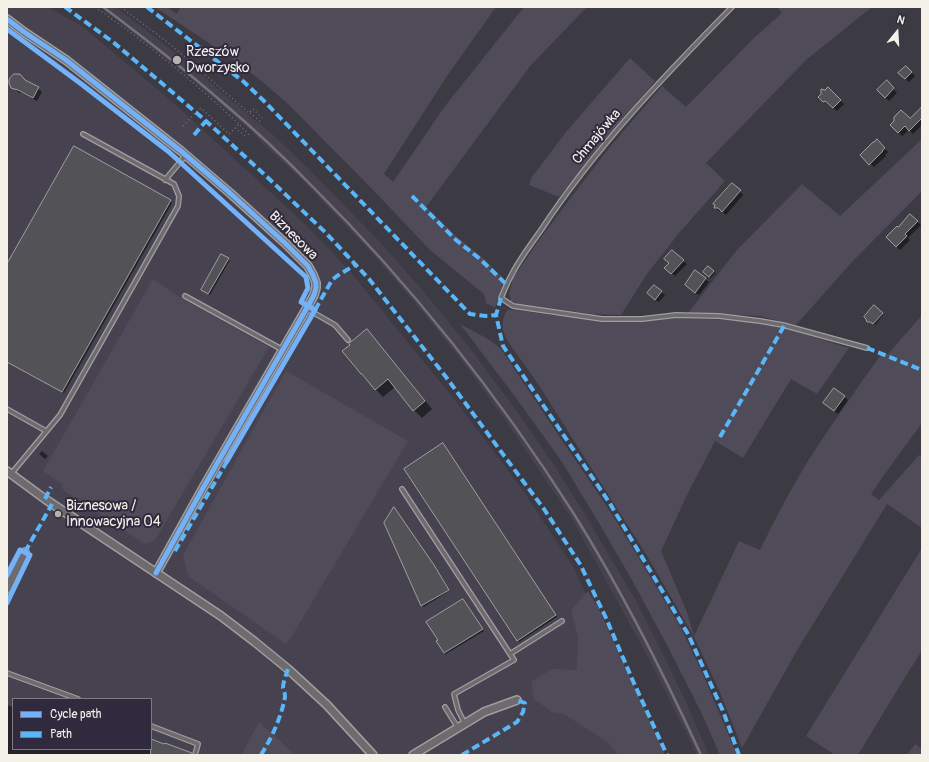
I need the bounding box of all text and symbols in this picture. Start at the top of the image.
north arrow [877,12,917,52]
text: N [895,13,906,27]
place label: Rzeszów Dworzysko [186,44,250,76]
marker: Rzeszów Dworzysko [171,54,183,66]
street label: Chmajówka [569,106,625,168]
street label: Biznesowa [265,208,321,264]
place label: Biznesowa / Innowacyjna 04 [66,498,161,530]
marker: Biznesowa / Innowacyjna 04 [53,509,63,519]
legend [12,698,152,750]
text: Cycle path [50,707,101,722]
text: Path [50,727,72,742]

